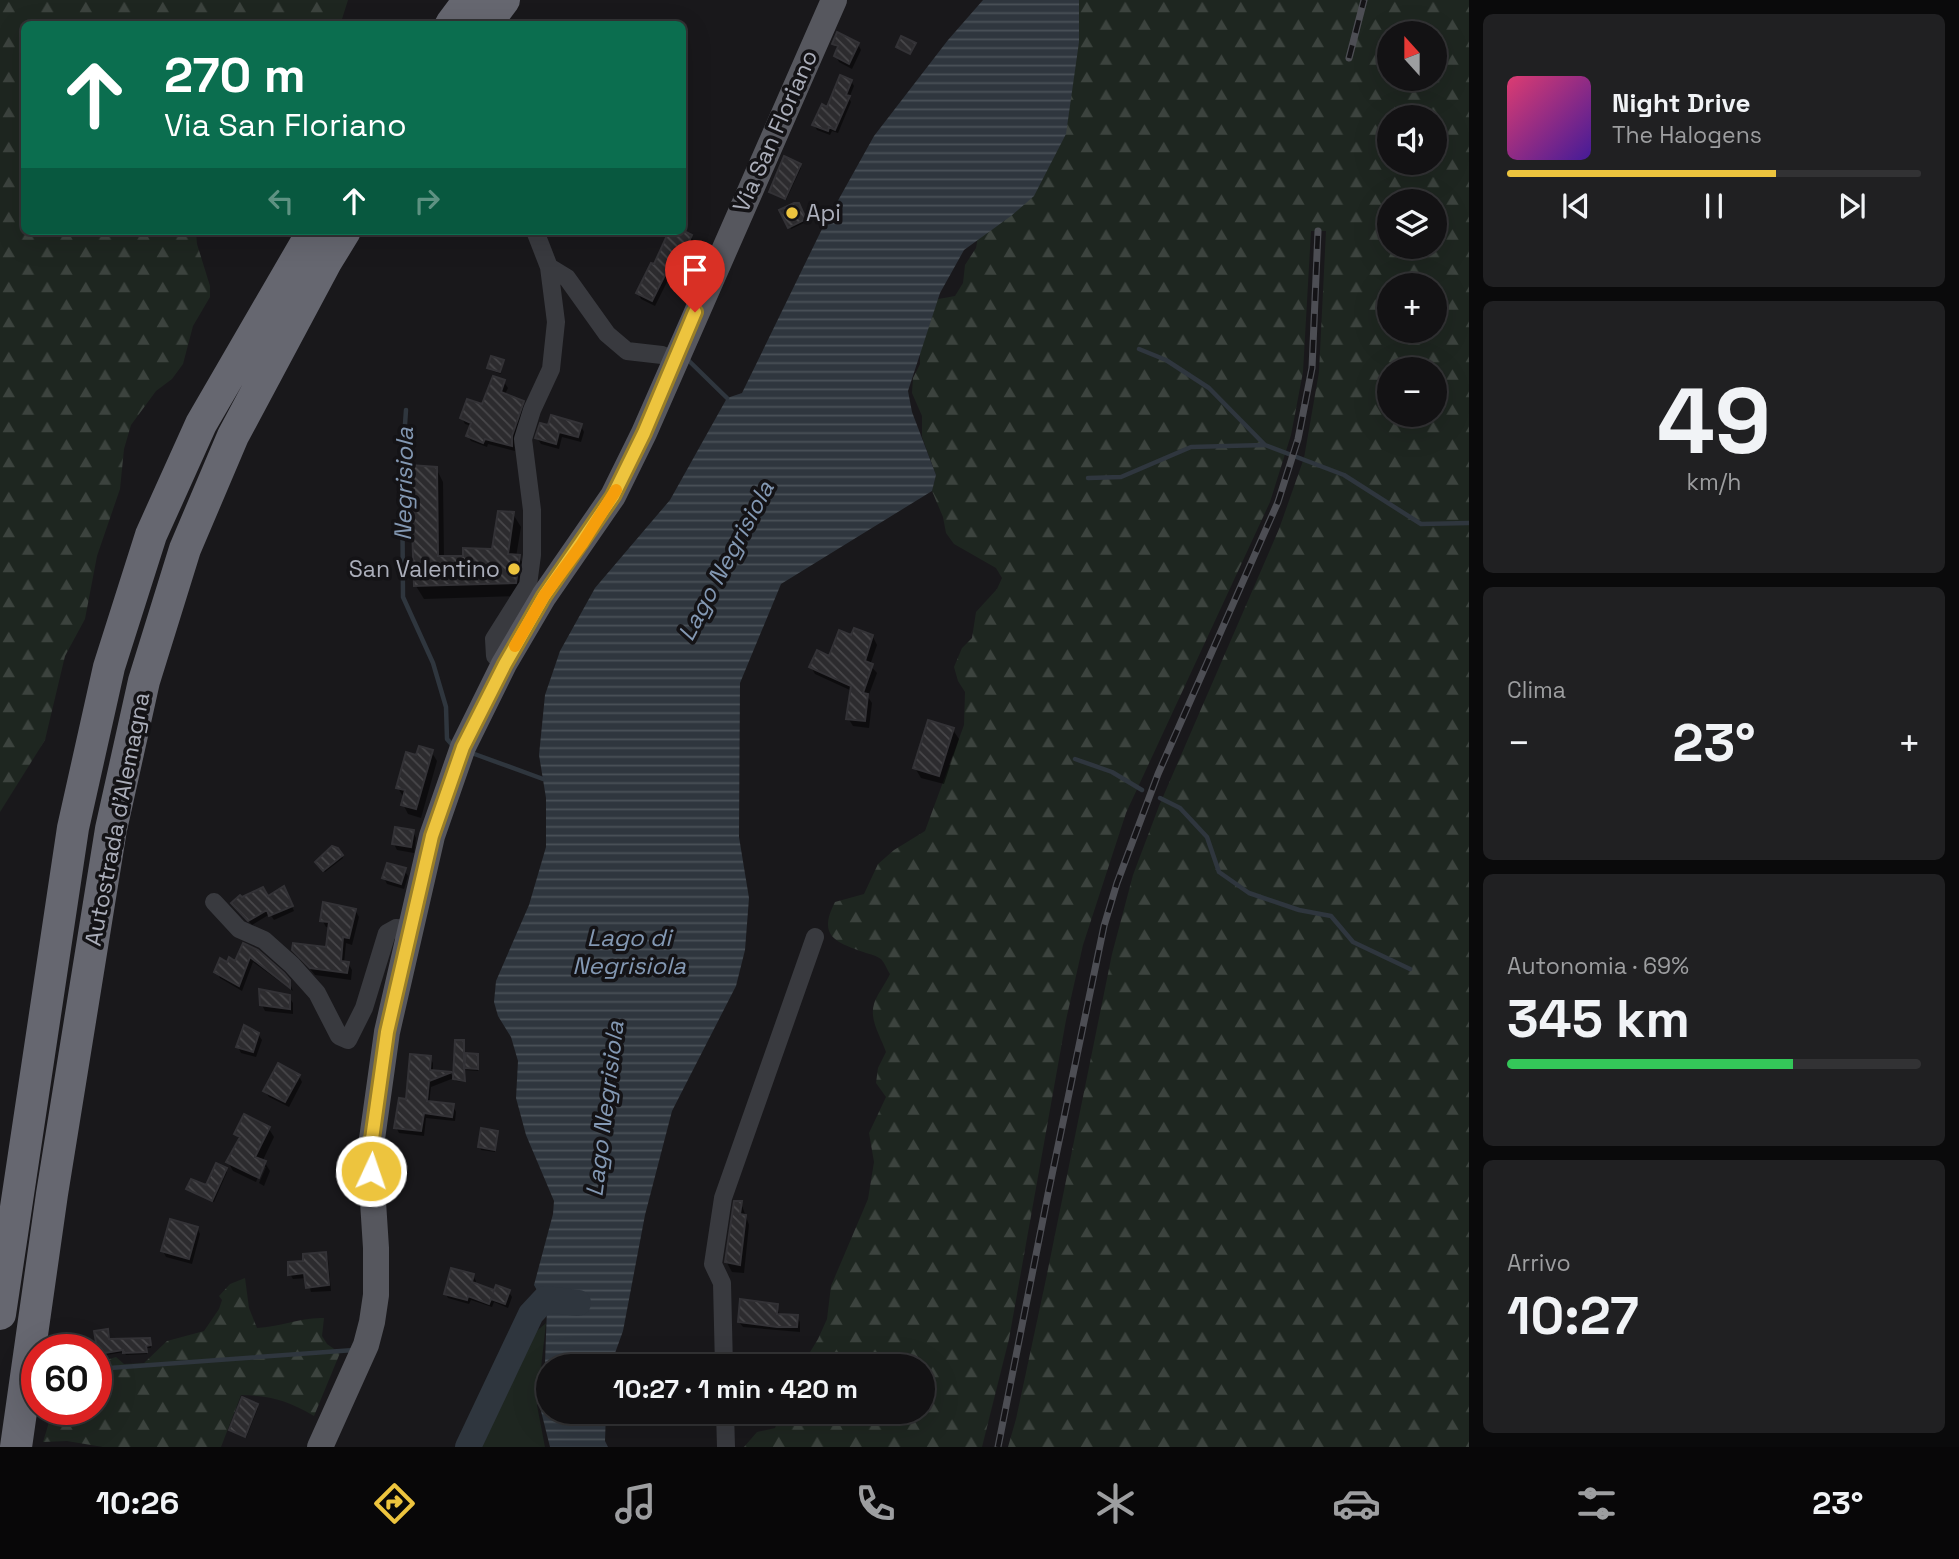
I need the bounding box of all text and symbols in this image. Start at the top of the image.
north arrow [1377,21,1447,91]
map controls [1377,21,1447,427]
text: 270 m [164,44,306,106]
street label: Via San Floriano [726,45,824,217]
icon: ahead [49,49,140,140]
text: Night Drive [1612,86,1750,120]
text: Via San Floriano [164,105,407,145]
button: sound [1377,105,1447,175]
text: The Halogens [1612,120,1762,150]
icon: left [262,182,300,220]
icon: ahead [335,182,373,220]
icon: right [408,182,446,220]
icon: previous [1557,187,1595,225]
icon: pause [1695,187,1733,225]
icon: next [1833,187,1871,225]
button: layers [1377,189,1447,259]
place label: Api [806,198,841,228]
marker: Api [784,205,800,221]
pin [665,240,725,312]
icon: arrive [676,251,714,289]
button: + [1377,273,1447,343]
button: − [1377,357,1447,427]
text: 49 [1657,363,1771,480]
water label: Negrisiola [387,427,420,541]
text: km/h [1687,467,1741,497]
water label: Lago Negrisiola [670,475,781,646]
place label: San Valentino [349,554,500,584]
marker: San Valentino [506,561,522,577]
text: Clima [1507,675,1566,705]
street label: Autostrada d'Alemagna [78,690,156,948]
text: 23° [1673,710,1756,776]
text: − [1507,719,1531,767]
text: + [1897,719,1921,767]
water label: Lago di Negrisiola [572,922,686,981]
text: Autonomia · 69% [1507,951,1689,981]
text: 345 km [1507,986,1690,1052]
water label: Lago Negrisiola [578,1019,631,1198]
position arrow [334,1134,408,1208]
text: Arrivo [1507,1248,1571,1278]
text: 10:27 [1507,1283,1639,1349]
speed limit sign: 60 [21,1334,112,1425]
text: 10:27 · 1 min · 420 m [613,1372,858,1406]
icon: directions [370,1479,419,1528]
icon: music [611,1479,660,1528]
icon: phone [851,1479,900,1528]
icon: climate [1091,1479,1140,1528]
icon: car [1332,1479,1381,1528]
icon: filters [1572,1479,1621,1528]
text: 10:26 [96,1483,179,1523]
text: 23° [1812,1483,1863,1523]

